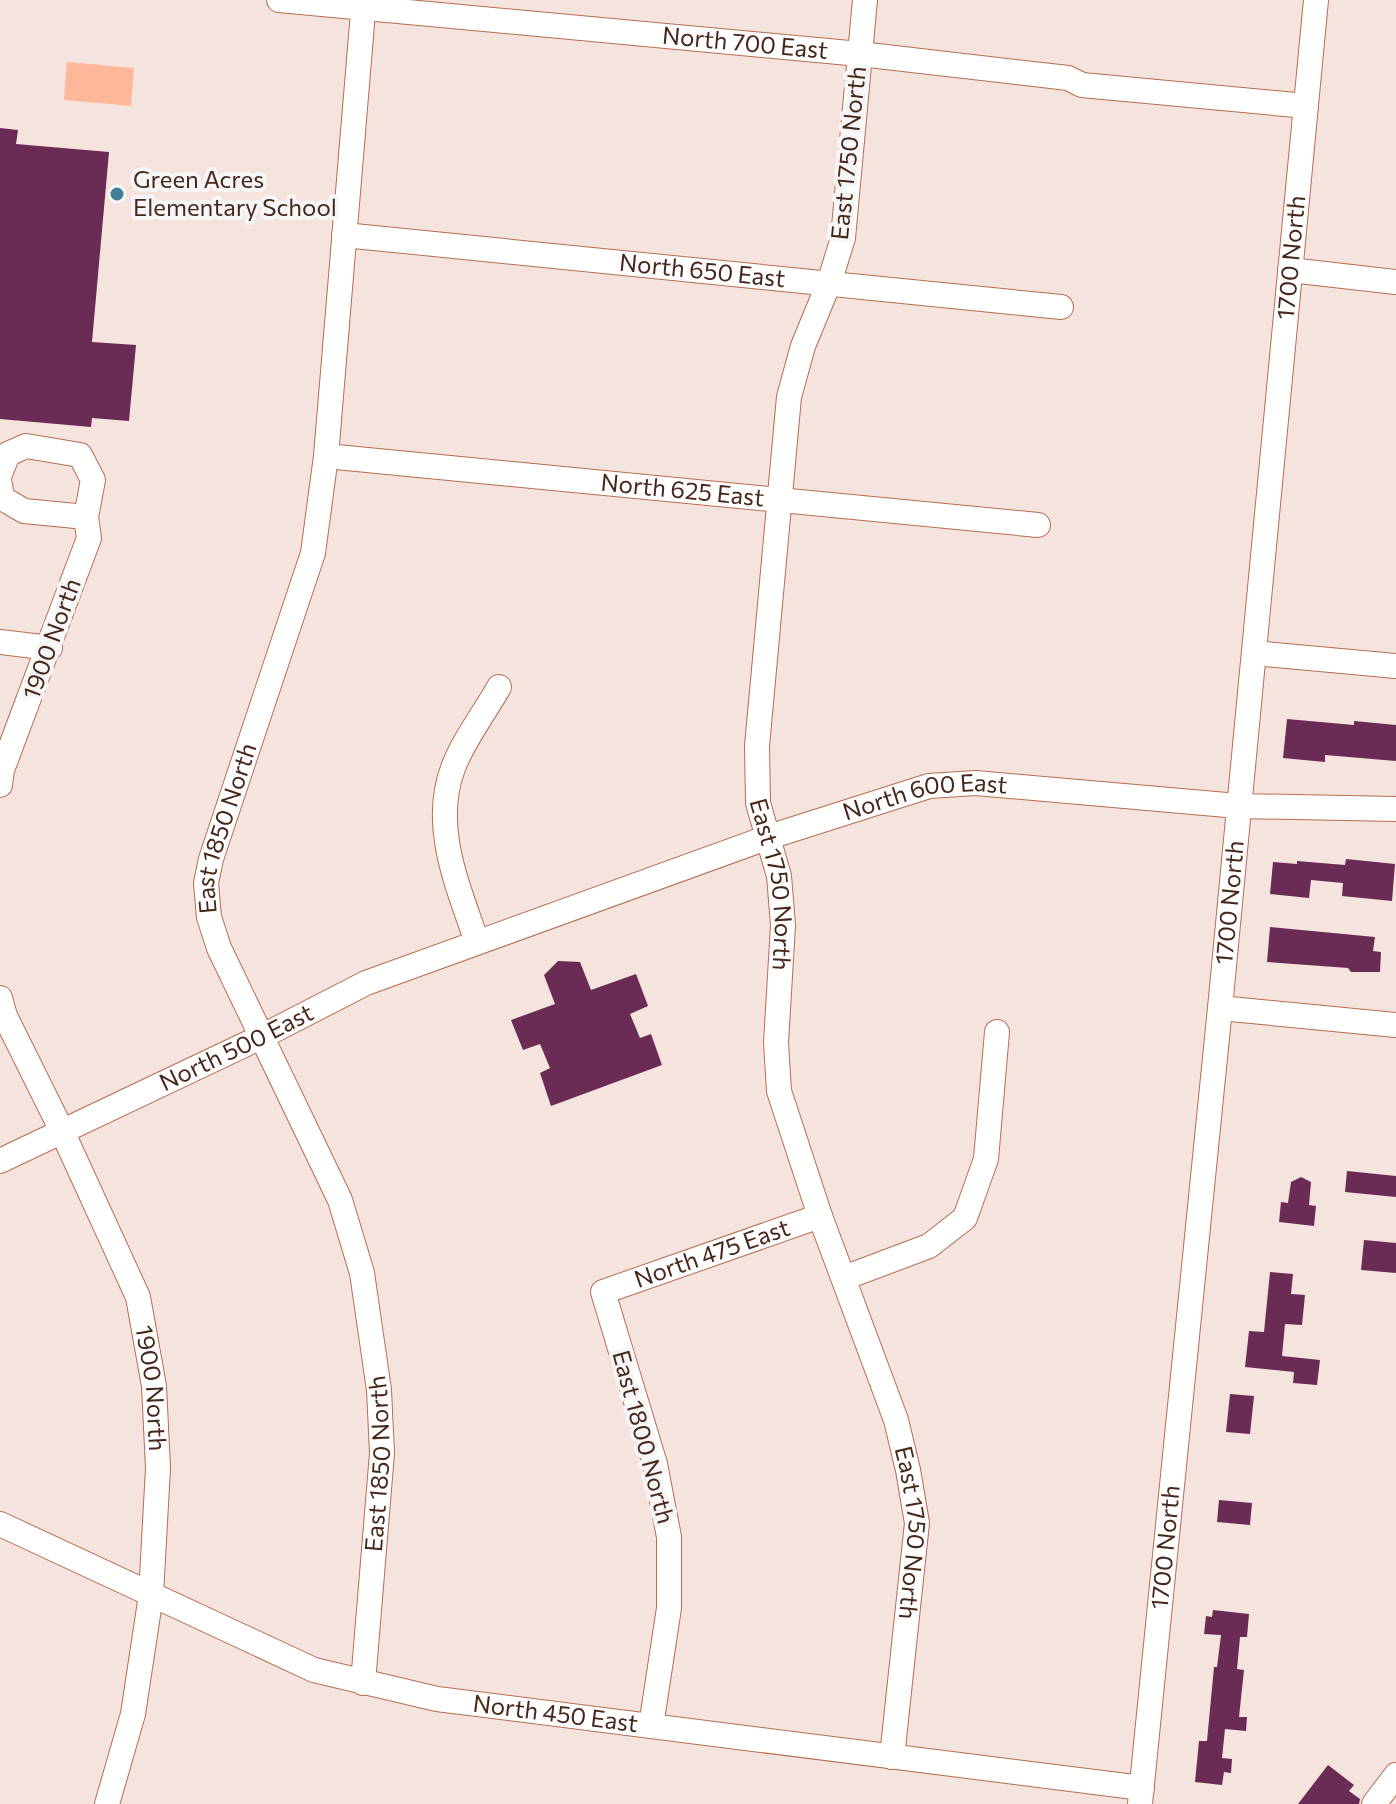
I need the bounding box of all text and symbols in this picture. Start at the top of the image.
street label: North 700 East [661,20,829,64]
street label: East 1750 North [824,64,871,241]
place label: Green Acres Elementary School [133,164,337,221]
marker: Green Acres Elementary School [108,185,126,203]
street label: 1700 North [1270,194,1310,321]
street label: North 650 East [618,247,787,292]
street label: North 625 East [599,467,766,511]
street label: 1900 North [15,574,86,703]
street label: East 1850 North [189,739,262,915]
street label: North 600 East [839,767,1009,826]
street label: East 1750 North [744,795,799,971]
street label: 1700 North [1208,839,1249,966]
street label: North 500 East [154,997,318,1096]
street label: North 475 East [630,1212,793,1293]
street label: 1900 North [130,1323,173,1452]
street label: East 1800 North [607,1347,682,1527]
street label: East 1850 North [358,1374,396,1553]
street label: East 1750 North [890,1443,933,1621]
street label: 1700 North [1144,1484,1185,1611]
street label: North 450 East [471,1688,640,1737]

